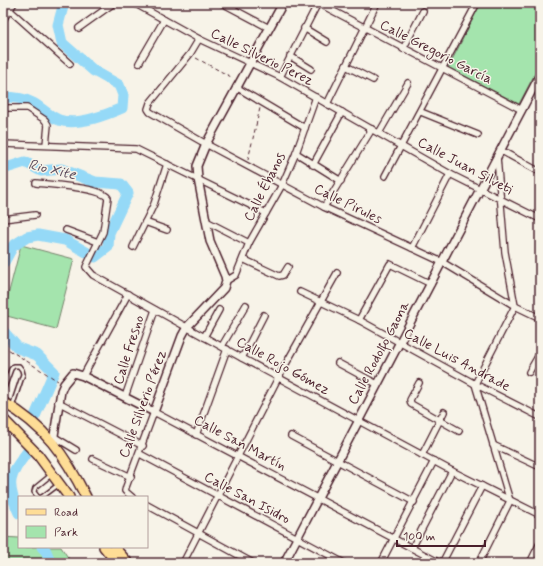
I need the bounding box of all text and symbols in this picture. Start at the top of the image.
street label: Calle Gregorio García [376,16,495,89]
street label: Calle Silverio Perez [208,24,316,90]
street label: Calle Juan Silveti [414,133,516,199]
street label: Calle Ébanos [240,149,290,225]
water label: Rio Xite [26,155,78,185]
street label: Calle Pirules [311,180,385,228]
street label: Calle Rodolfo Gaona [344,298,416,409]
street label: Calle Fresno [109,313,149,387]
street label: Calle Luis Andrade [401,324,513,396]
street label: Calle Rojo Gómez [233,333,333,399]
street label: Calle Silverio Pérez [115,347,171,460]
street label: Calle San Martín [191,411,289,475]
street label: Calle San Isidro [201,468,293,528]
legend [18,496,148,548]
text: Road [54,505,78,521]
scale bar [397,522,485,548]
text: Park [54,525,78,541]
text: 100 m [403,529,435,545]

